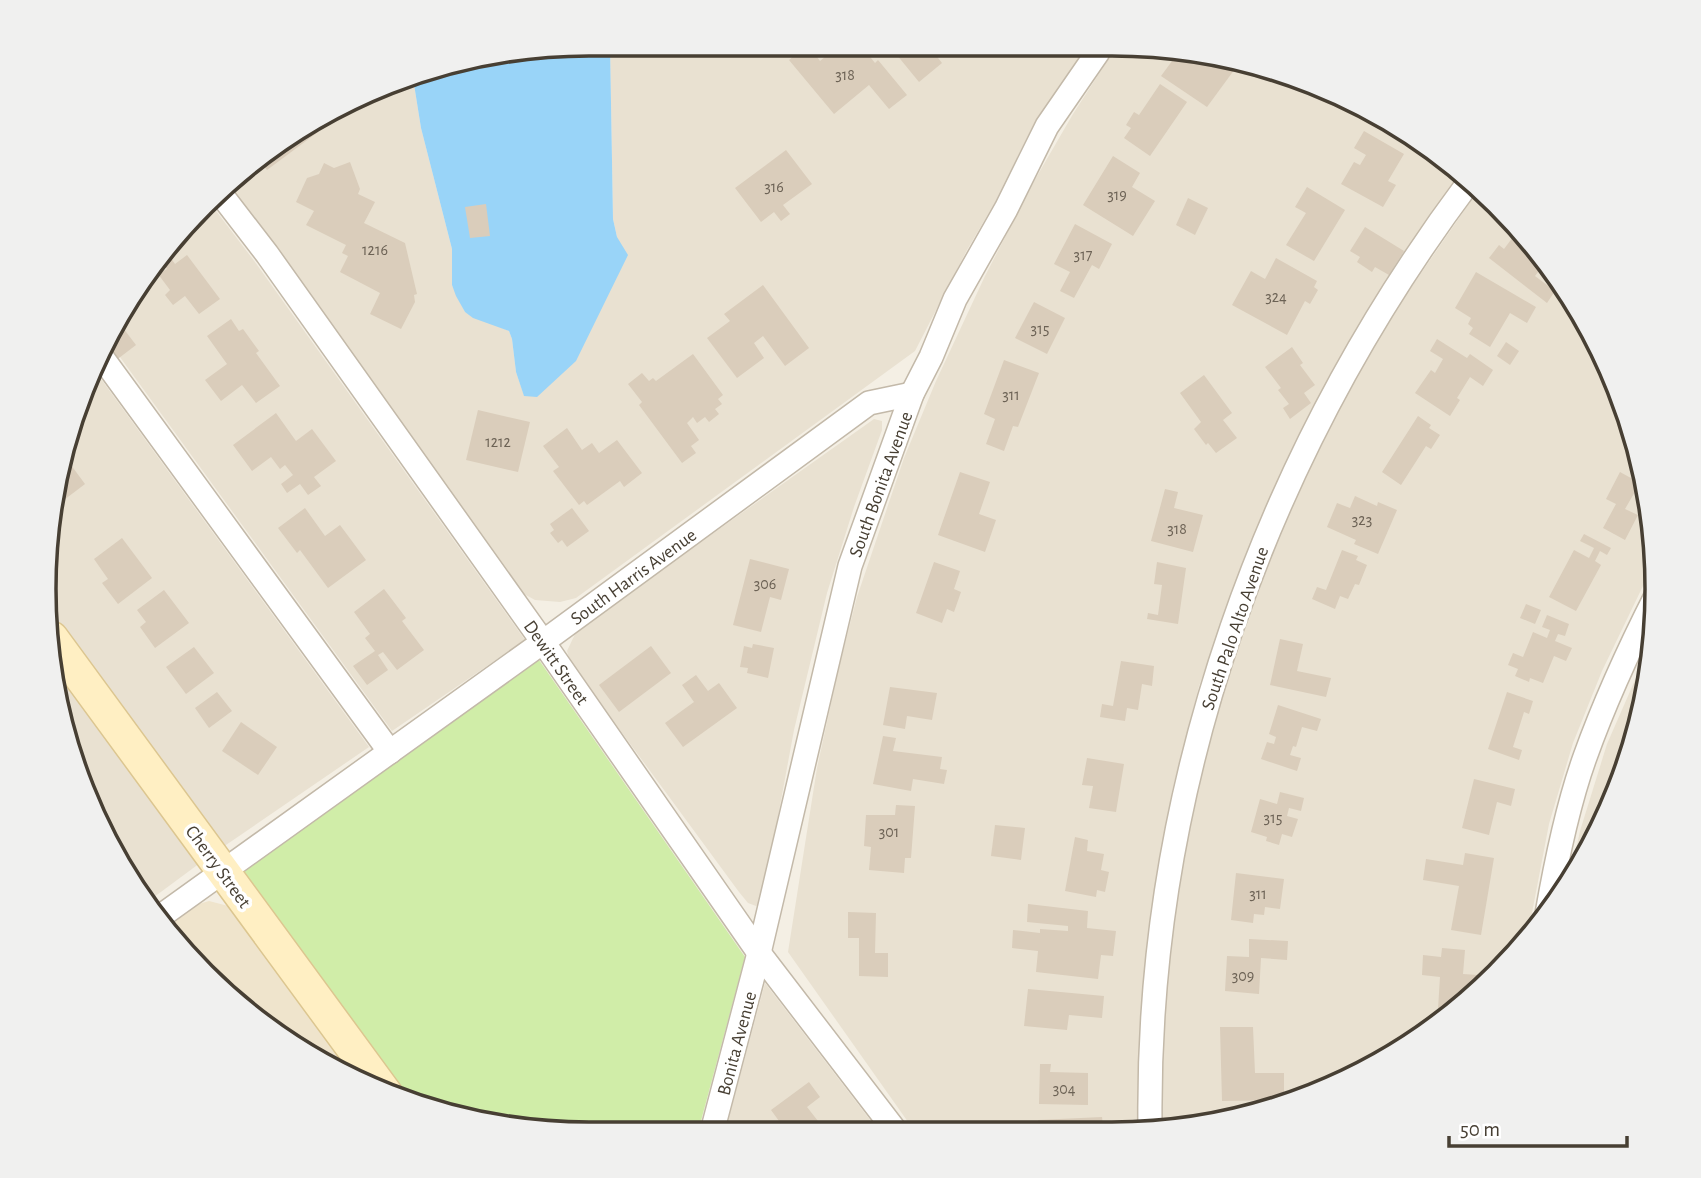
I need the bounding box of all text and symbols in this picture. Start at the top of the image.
house number: 318 [835,67,855,83]
house number: 316 [764,179,784,195]
house number: 319 [1107,187,1127,203]
house number: 1216 [362,242,388,258]
house number: 317 [1074,247,1093,263]
house number: 324 [1265,289,1287,305]
house number: 315 [1031,321,1049,337]
house number: 311 [1002,387,1020,403]
street label: South Bonita Avenue [846,409,917,560]
house number: 1212 [485,434,511,450]
house number: 323 [1352,512,1372,528]
house number: 318 [1167,521,1187,537]
street label: South Harris Avenue [567,525,700,629]
street label: South Palo Alto Avenue [1199,544,1272,713]
house number: 306 [754,576,776,592]
street label: Dewitt Street [520,617,592,709]
house number: 315 [1264,810,1282,826]
street label: Cherry Street [182,822,254,912]
house number: 301 [879,824,899,840]
house number: 311 [1249,886,1267,902]
house number: 309 [1232,968,1254,984]
street label: Bonita Avenue [714,989,760,1097]
house number: 304 [1053,1081,1076,1097]
scale bar [1449,1104,1628,1148]
text: 50 m [1460,1119,1500,1140]

